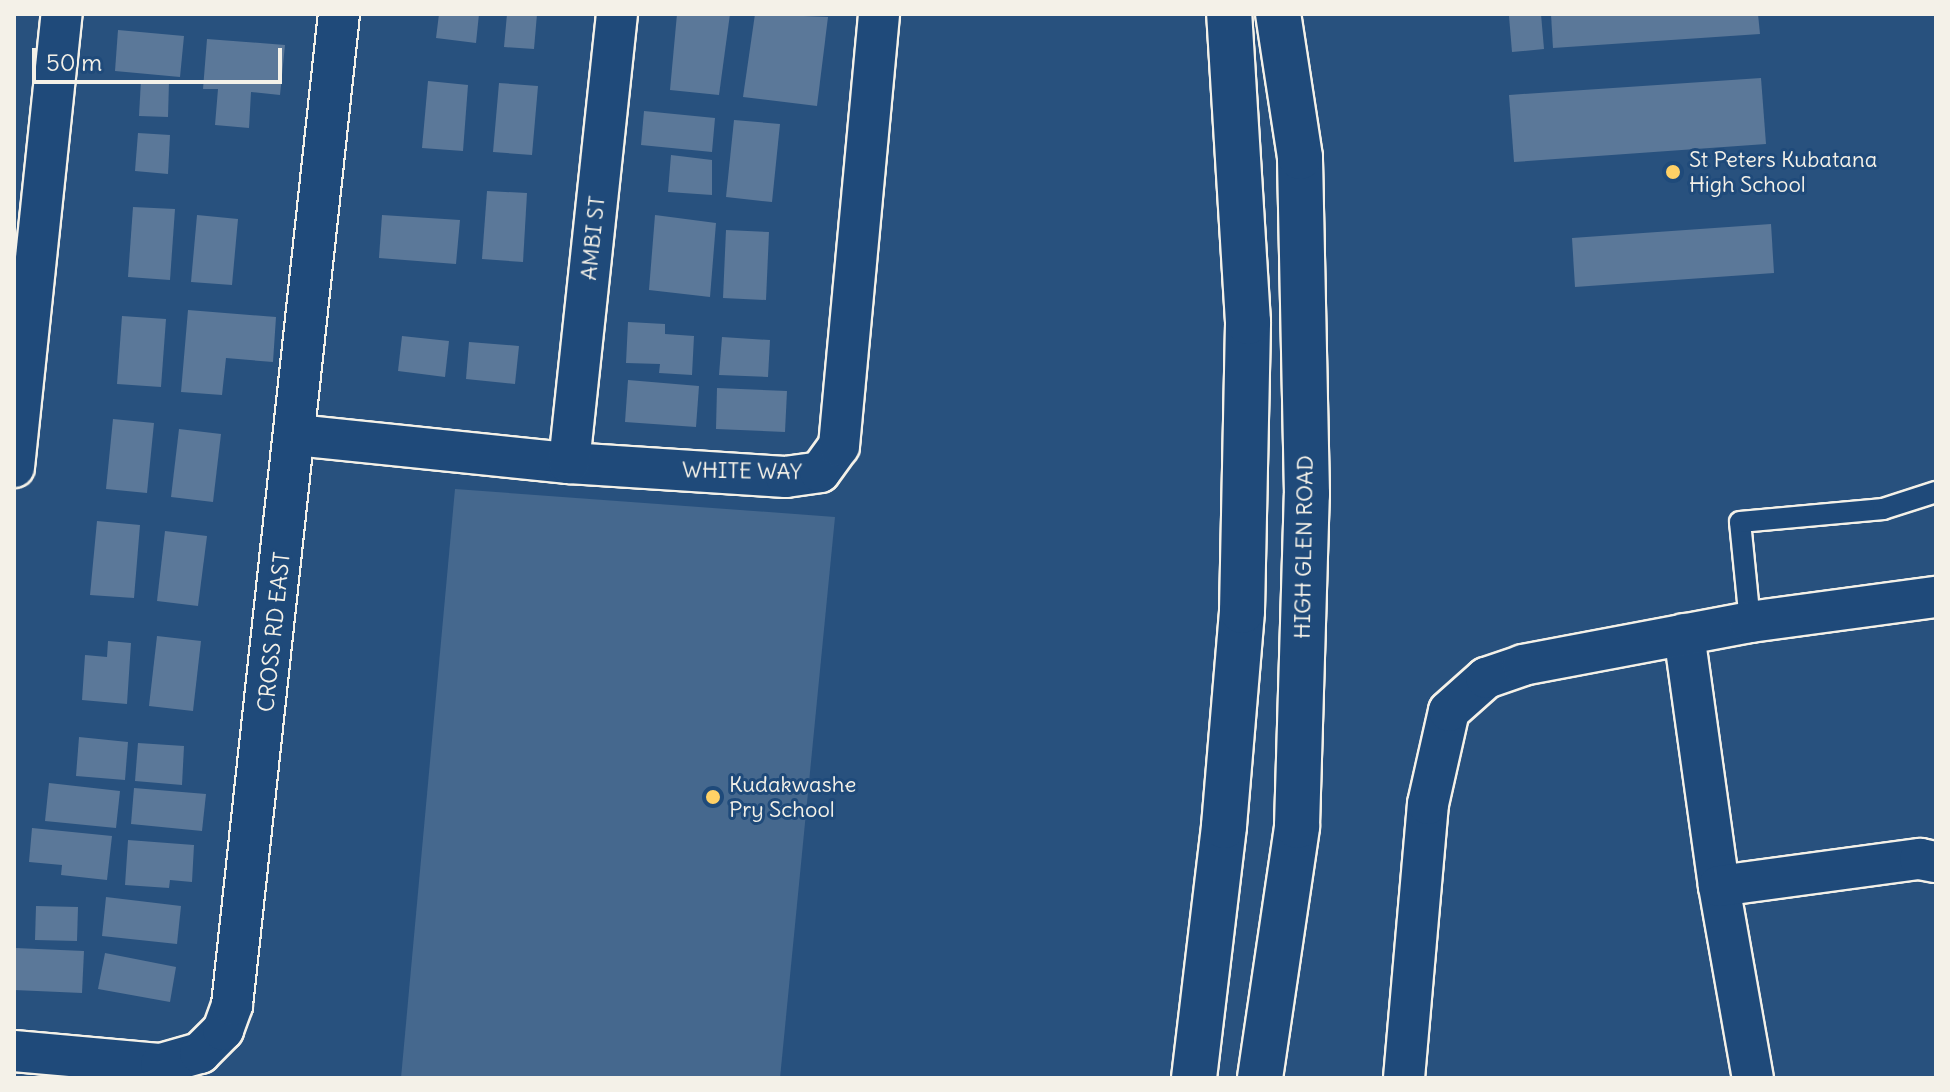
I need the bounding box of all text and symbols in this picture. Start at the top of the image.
scale bar [36,32,286,82]
text: 50 m [46,47,102,77]
place label: St Peters Kubatana High School [1689,146,1877,198]
marker: St Peters Kubatana High School [1664,163,1682,181]
street label: AMBI ST [575,194,611,282]
street label: HIGH GLEN ROAD [1289,455,1319,639]
street label: WHITE WAY [682,457,802,485]
street label: CROSS RD EAST [252,551,296,713]
place label: Kudakwashe Pry School [729,771,856,822]
marker: Kudakwashe Pry School [704,788,722,806]

